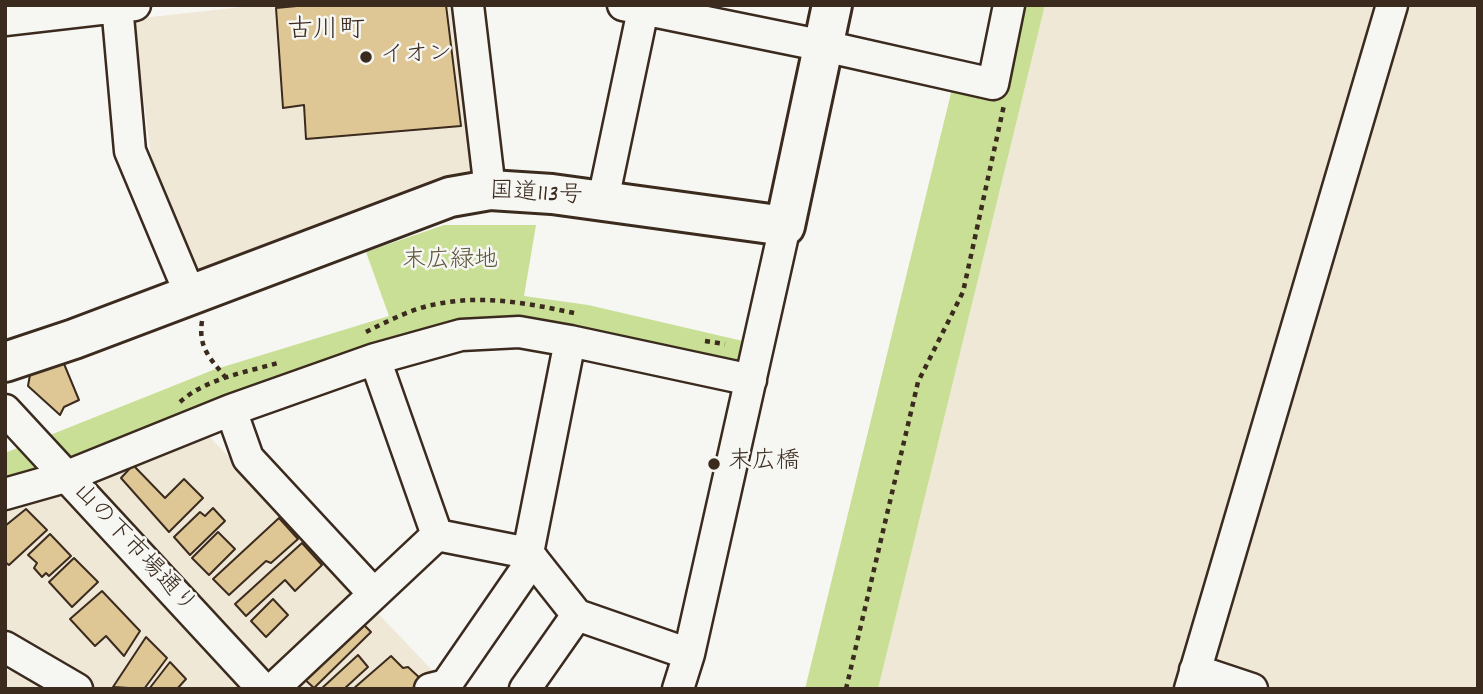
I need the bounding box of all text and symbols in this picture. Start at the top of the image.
district label: 古川町 [287,16,365,48]
place label: イオン [380,43,452,71]
marker: イオン [358,49,374,65]
street label: 国道113号 [489,179,583,213]
park label: 末広緑地 [402,249,498,277]
place label: 末広橋 [728,450,800,478]
marker: 末広橋 [706,456,722,472]
street label: 山の下市場通り [65,479,201,621]

